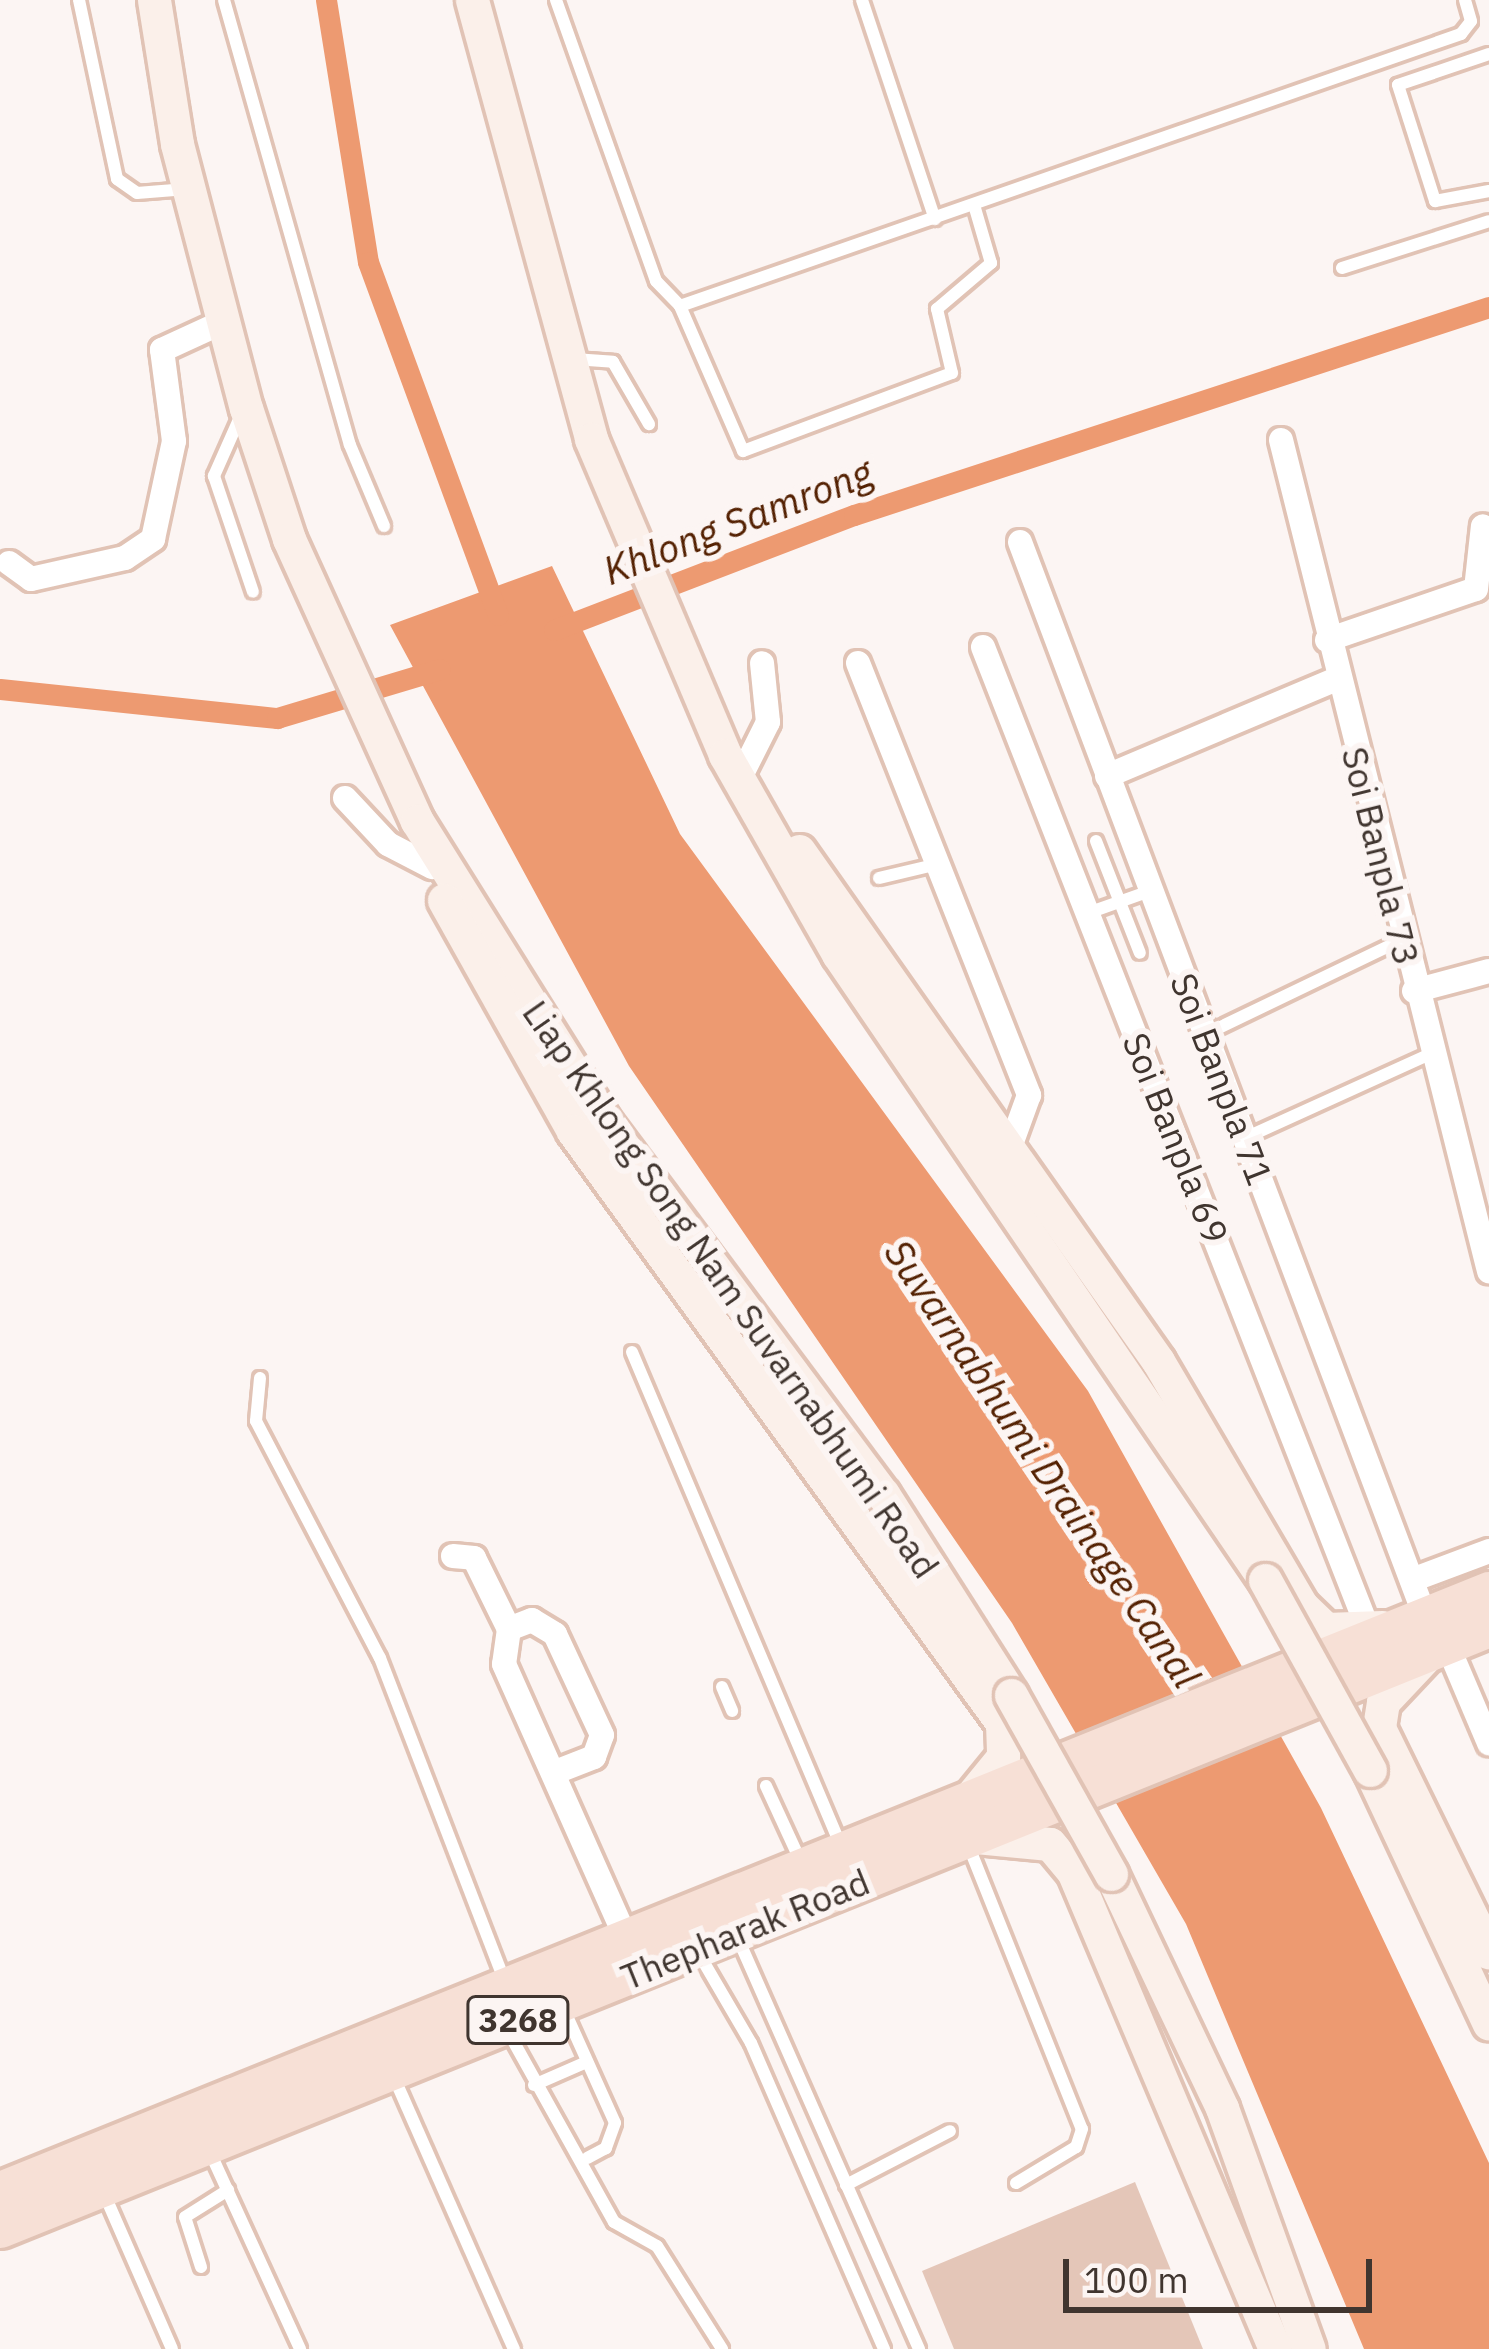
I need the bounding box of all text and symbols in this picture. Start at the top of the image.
water label: Khlong Samrong [597,449,879,595]
street label: Soi Banpla 73 [1333,742,1429,970]
street label: Soi Banpla 71 [1162,967,1282,1191]
street label: Liap Khlong Song Nam Suvarnabhumi Road [514,992,948,1586]
street label: Soi Banpla 69 [1114,1026,1238,1250]
water label: Suvarnabhumi Drainage Canal [874,1231,1210,1697]
street label: Thepharak Road [615,1860,875,1998]
road number: 3268 [464,1993,572,2047]
scale bar [1069,2235,1378,2309]
text: 100 m [1084,2256,1189,2303]

